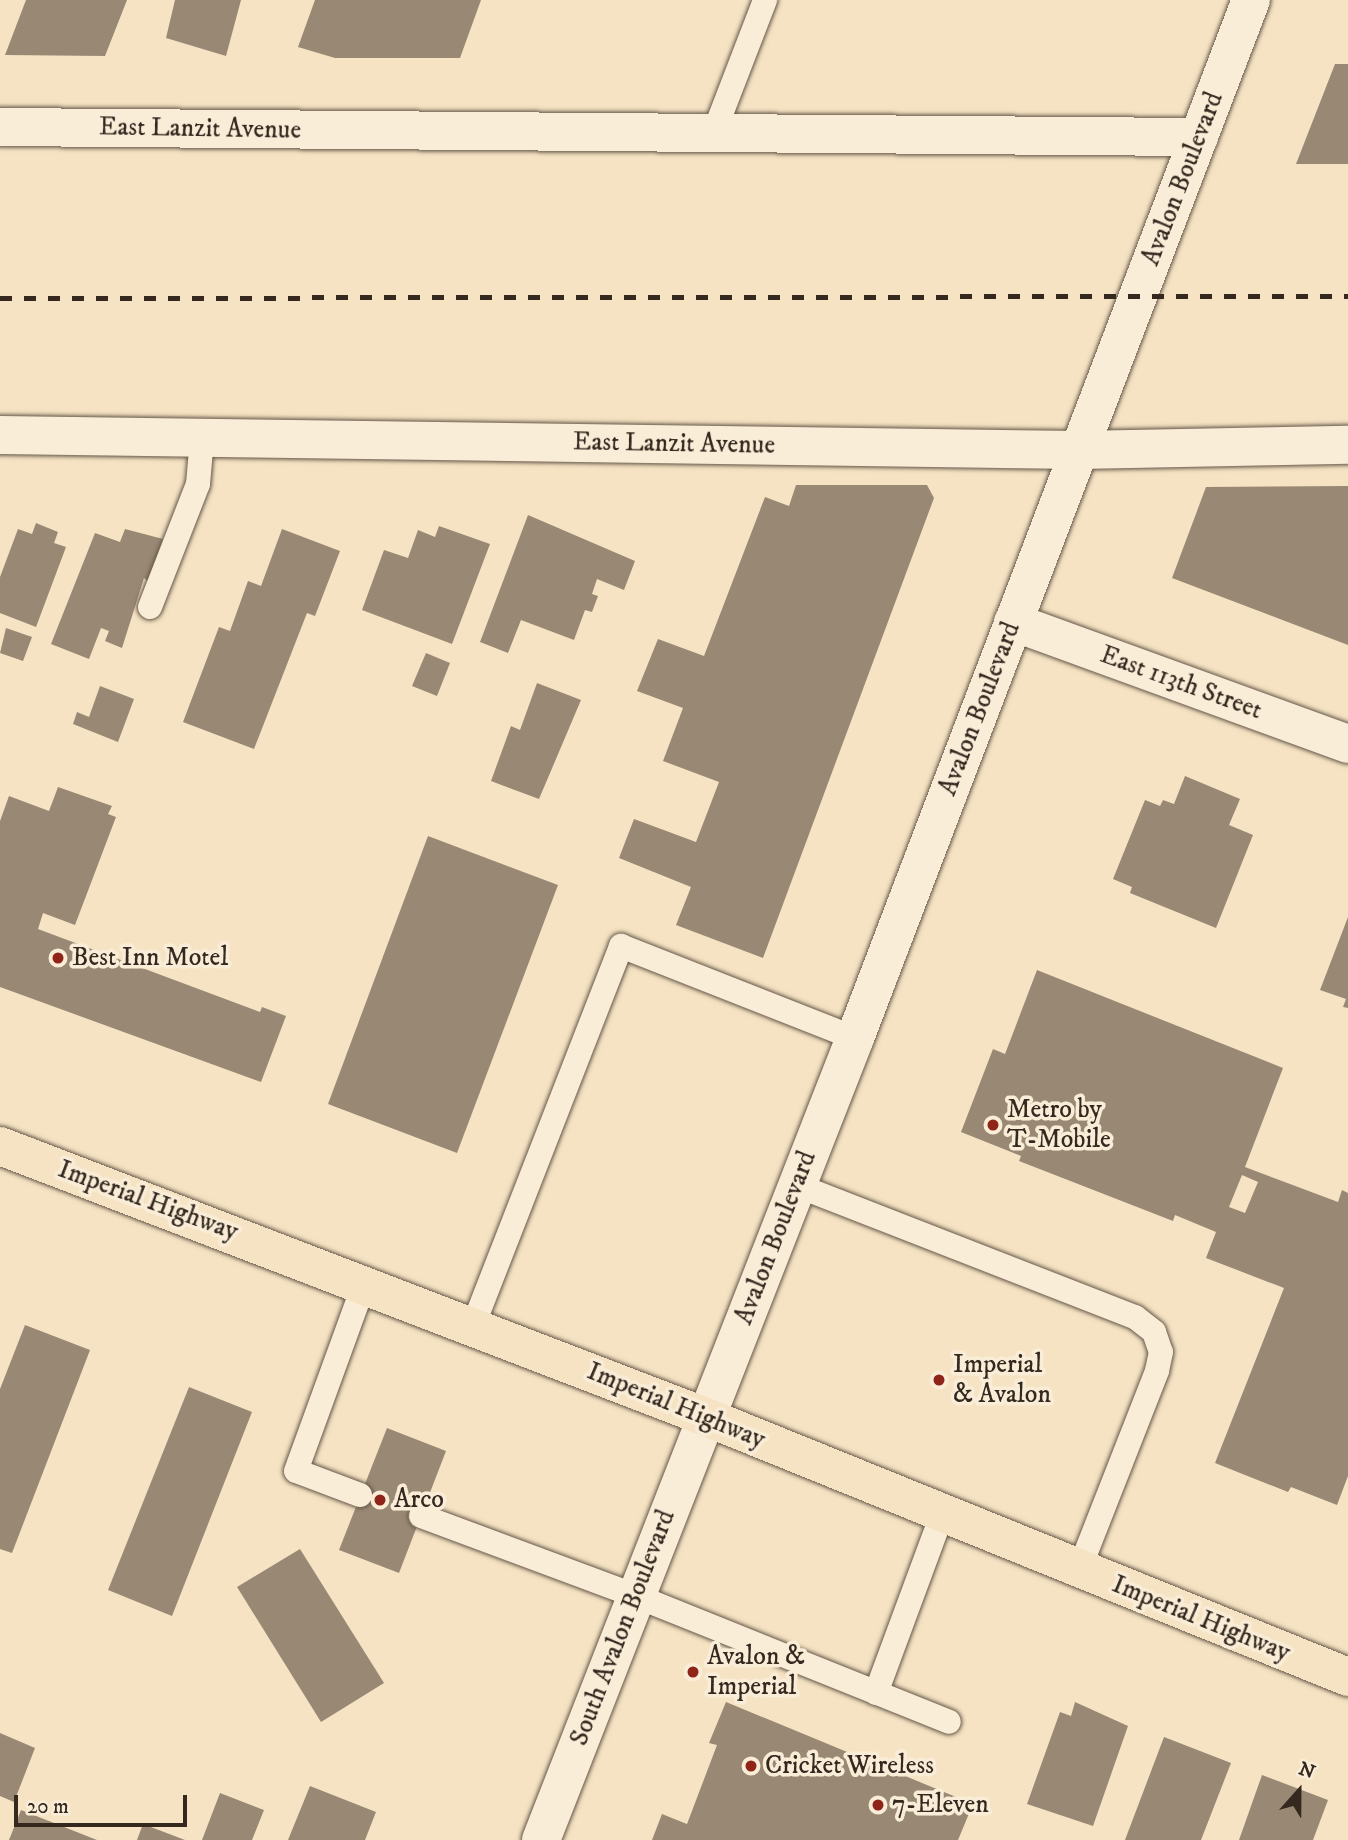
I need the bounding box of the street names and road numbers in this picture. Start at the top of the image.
street label: Avalon Boulevard [1136,88,1230,270]
street label: East Lanzit Avenue [99,112,301,146]
street label: East Lanzit Avenue [573,427,775,461]
street label: Avalon Boulevard [933,618,1027,800]
street label: East 113th Street [1096,639,1266,727]
street label: Avalon Boulevard [729,1147,823,1329]
street label: Imperial Highway [54,1154,242,1248]
street label: Imperial Highway [582,1356,770,1456]
street label: South Avalon Boulevard [564,1506,682,1750]
street label: Imperial Highway [1107,1569,1295,1669]

